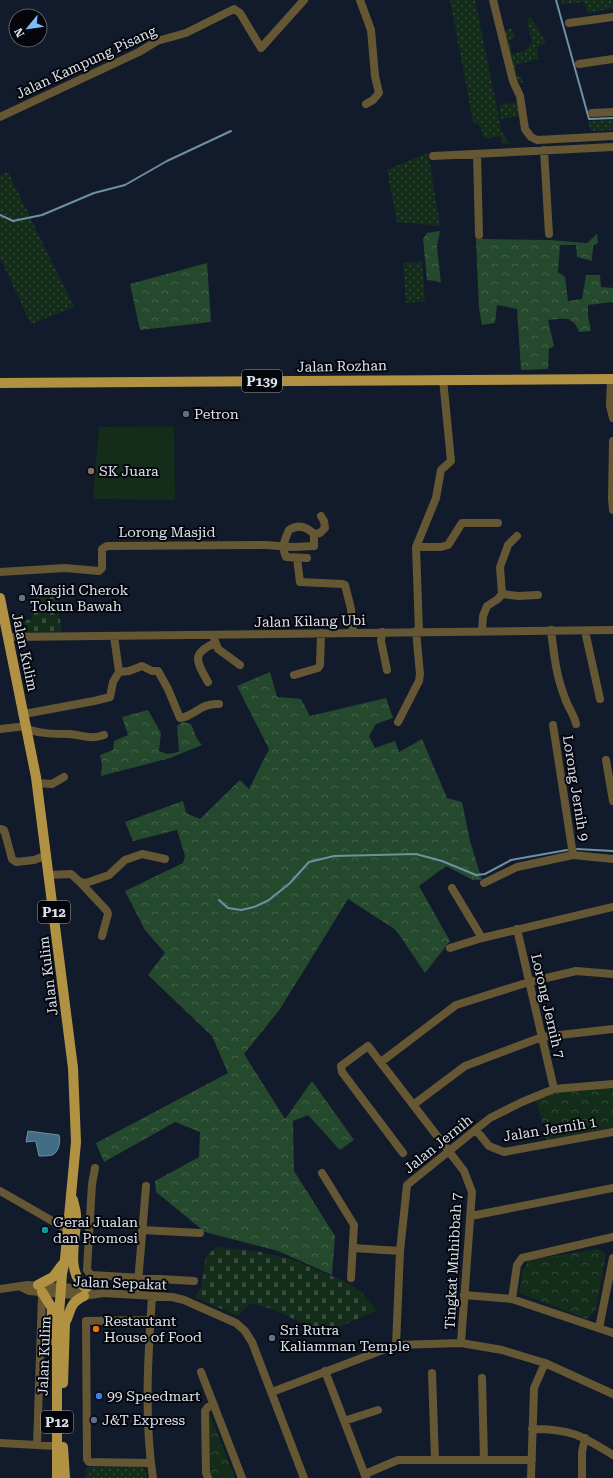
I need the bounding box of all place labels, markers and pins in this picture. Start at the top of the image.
place label: Petron [194,406,239,422]
marker: Petron [181,409,191,419]
place label: SK Juara [99,463,159,479]
marker: SK Juara [86,466,96,476]
place label: Masjid Cherok Tokun Bawah [30,582,129,614]
marker: Masjid Cherok Tokun Bawah [17,593,27,603]
place label: Gerai Jualan dan Promosi [53,1214,138,1246]
marker: Gerai Jualan dan Promosi [40,1225,50,1235]
place label: Restautant House of Food [104,1313,202,1345]
place label: Sri Rutra Kaliamman Temple [280,1322,410,1354]
marker: Restautant House of Food [91,1324,101,1334]
marker: Sri Rutra Kaliamman Temple [267,1333,277,1343]
place label: 99 Speedmart [107,1388,200,1404]
marker: 99 Speedmart [94,1391,104,1401]
place label: J&T Express [102,1412,185,1428]
marker: J&T Express [89,1415,99,1425]

